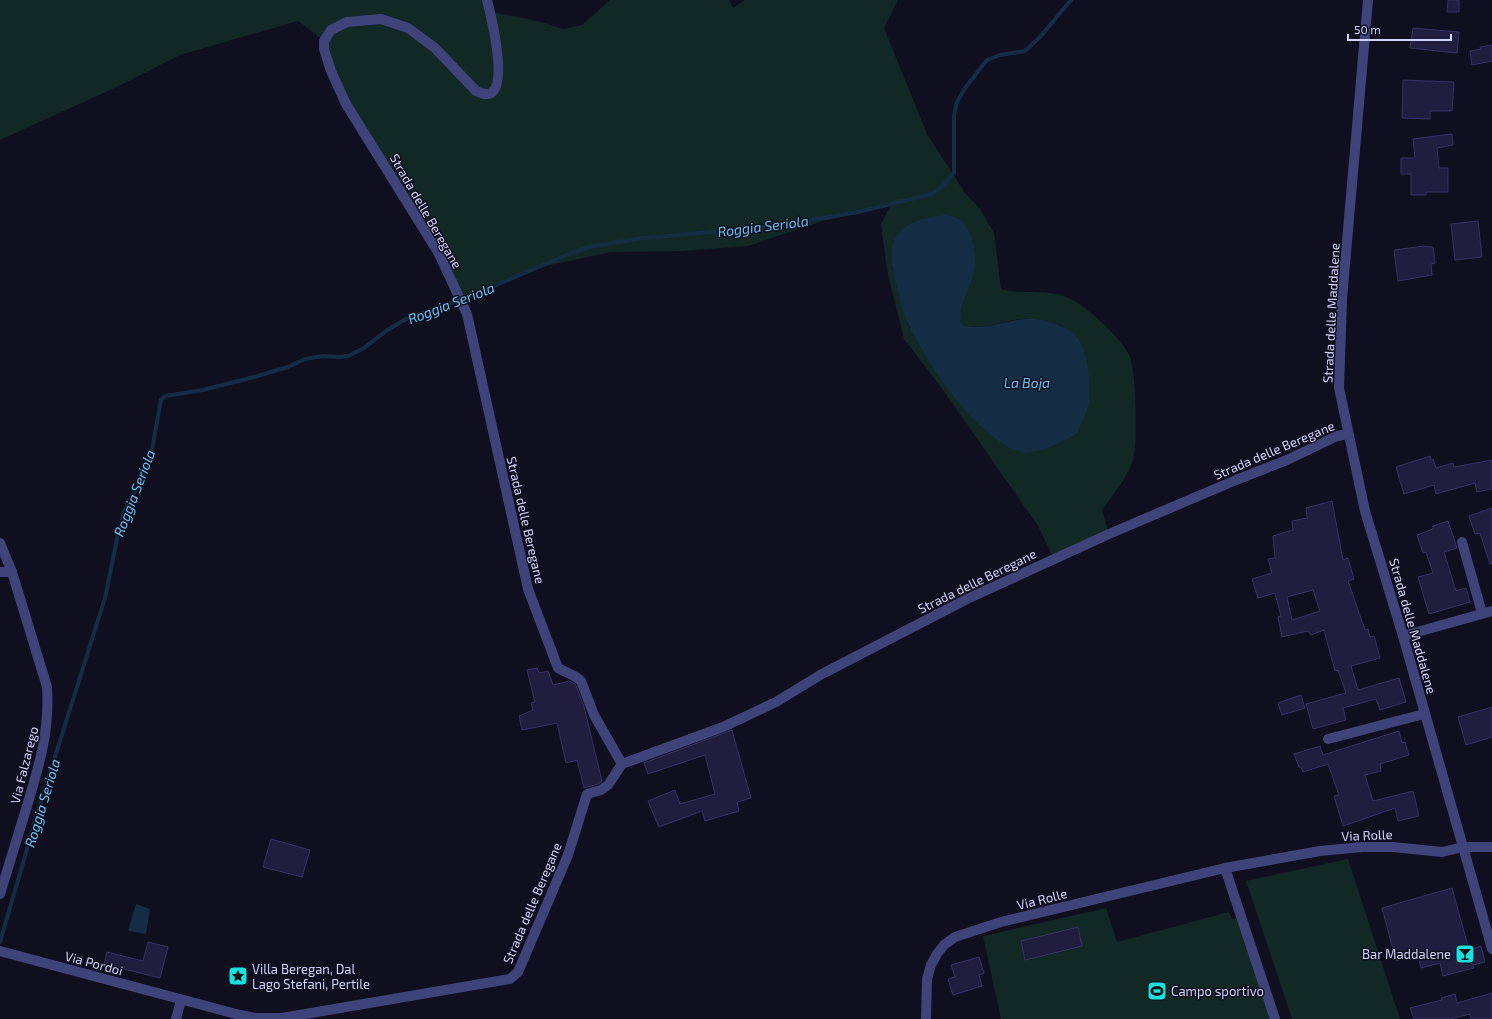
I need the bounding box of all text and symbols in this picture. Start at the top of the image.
scale bar [1348,16,1451,42]
text: 50 m [1354,22,1381,36]
street label: Strada delle Beregane [387,151,465,271]
water label: Roggia Seriola [717,212,809,240]
street label: Strada delle Maddalene [1319,243,1343,383]
water label: Roggia Seriola [405,279,497,327]
water label: La Boja [1004,374,1050,391]
street label: Strada delle Beregane [1211,417,1337,483]
water label: Roggia Seriola [110,447,158,539]
street label: Strada delle Beregane [504,455,548,585]
street label: Strada delle Beregane [915,545,1039,617]
street label: Strada delle Maddalene [1386,557,1440,696]
street label: Via Falzarego [7,725,41,805]
water label: Roggia Seriola [20,757,64,849]
street label: Via Rolle [1341,826,1393,844]
street label: Strada delle Beregane [499,840,565,966]
street label: Via Rolle [1015,885,1069,913]
bar icon: Bar Maddalene [1454,943,1476,965]
place label: Bar Maddalene [1362,946,1451,962]
street label: Via Pordoi [63,948,125,978]
place label: Villa Beregan, Dal Lago Stefani, Pertile [252,961,370,992]
place icon: Villa Beregan, Dal Lago Stefani, Pertile [227,965,249,987]
sports icon: Campo sportivo [1146,980,1168,1002]
place label: Campo sportivo [1171,983,1264,999]

